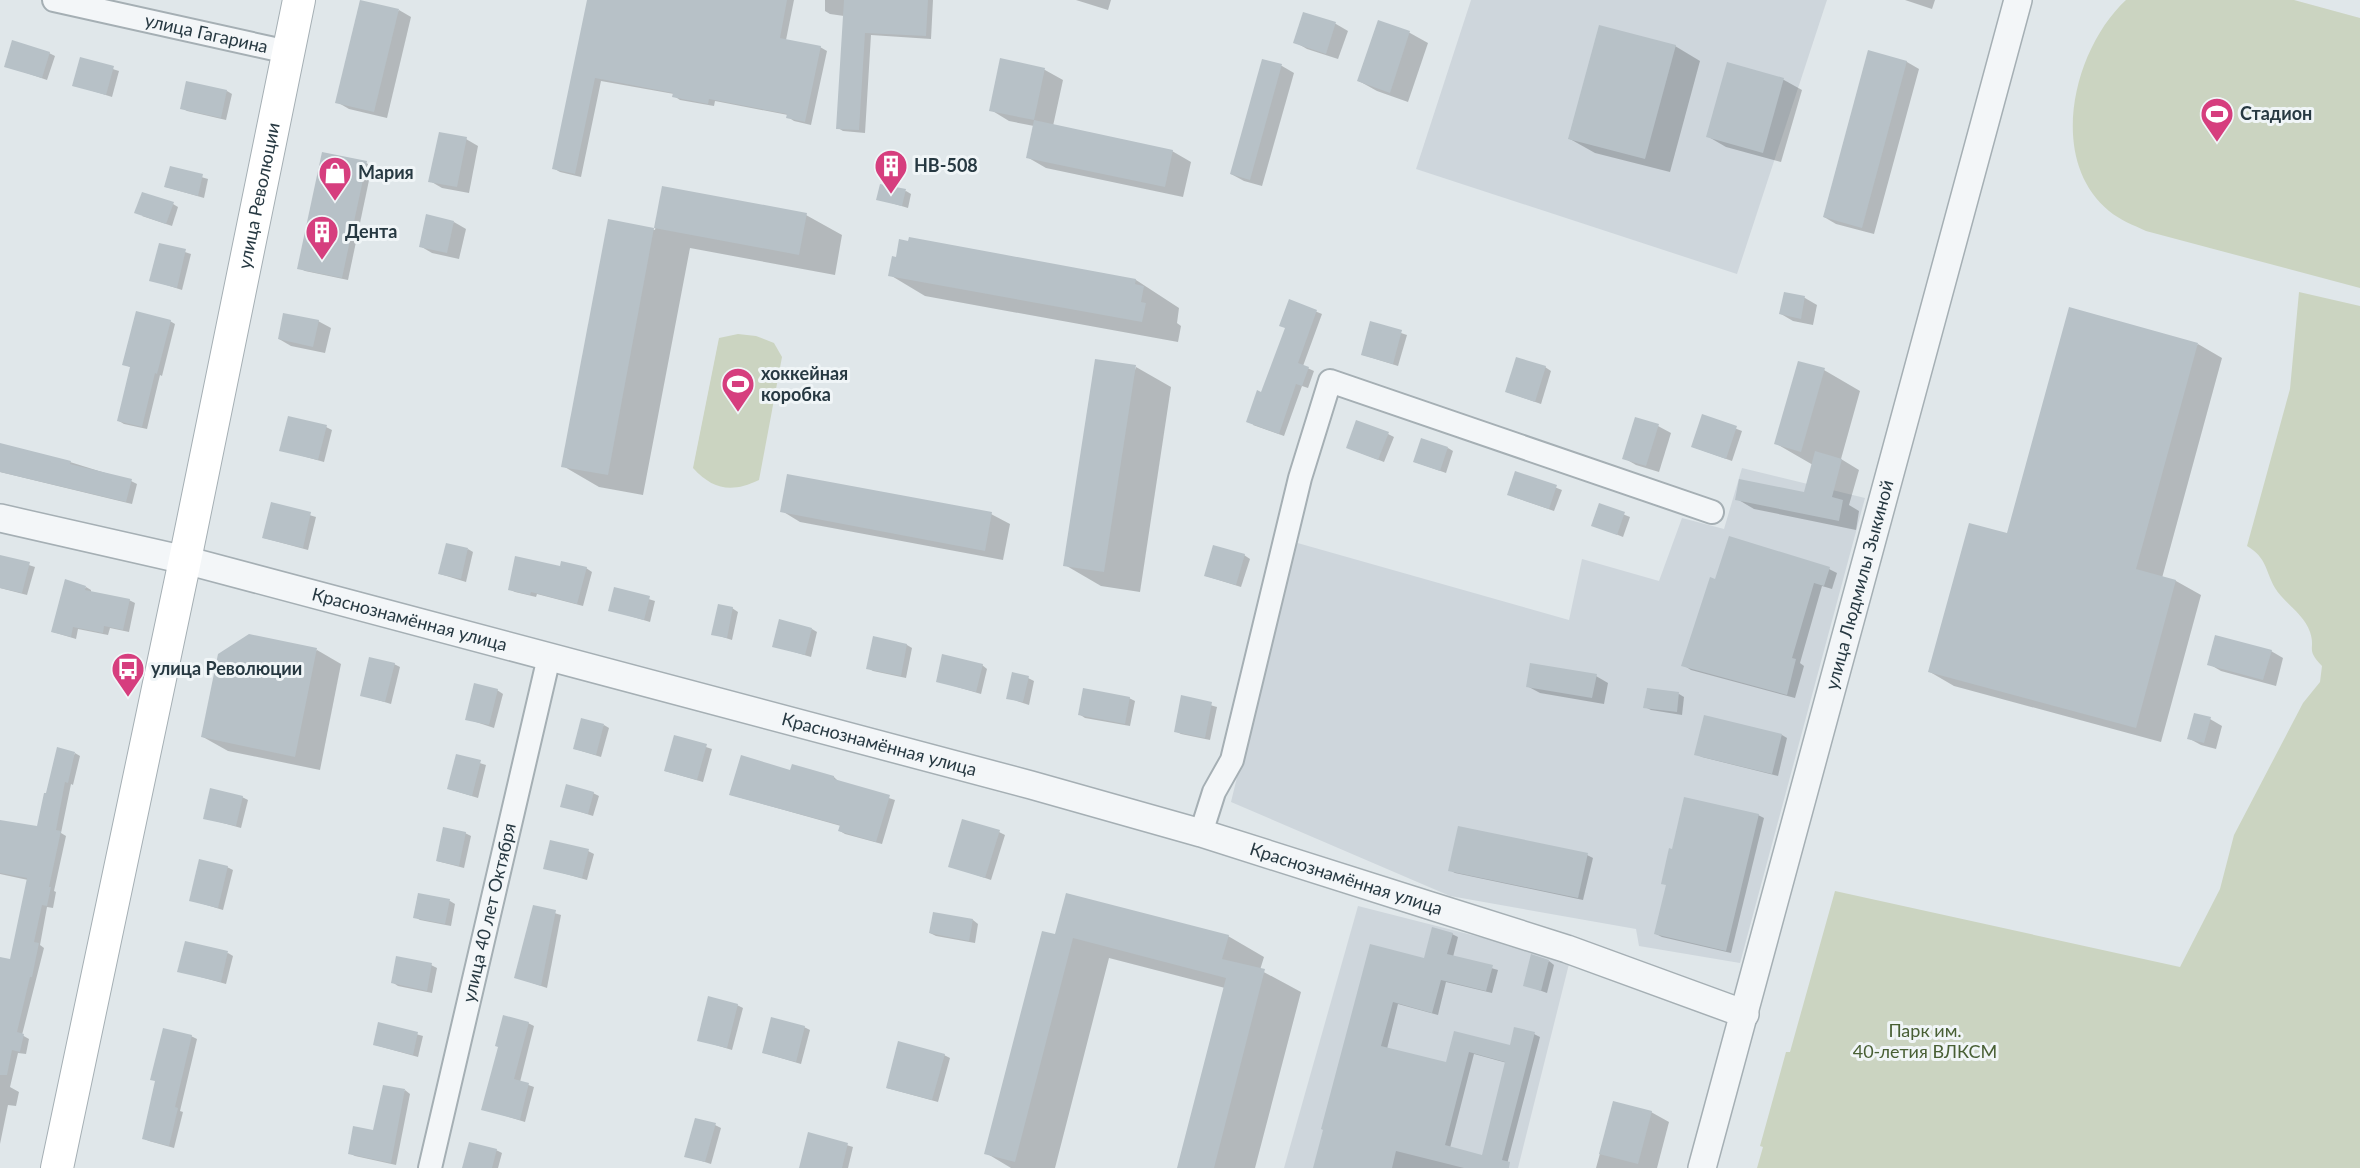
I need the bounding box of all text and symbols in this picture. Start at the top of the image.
street label: улица Гагарина [143,9,270,57]
sports icon: Стадион [2199,96,2235,143]
place label: Стадион [2240,102,2312,124]
street label: улица Революции [233,121,284,271]
building icon: НВ-508 [873,148,909,195]
place label: НВ-508 [914,154,978,176]
shop icon: Мария [317,155,353,202]
place label: Мария [358,161,414,183]
building icon: Дента [304,214,340,261]
place label: Дента [345,220,397,242]
place label: хоккейная коробка [761,362,848,405]
sports icon: хоккейная коробка [720,366,756,413]
street label: улица Людмилы Зыкиной [1820,477,1898,692]
street label: Краснознамённая улица [310,582,510,655]
bus stop icon: улица Революции [110,651,146,698]
place label: улица Революции [151,657,302,679]
street label: Краснознамённая улица [779,707,979,780]
street label: улица 40 лет Октября [457,821,520,1004]
street label: Краснознамённая улица [1247,837,1446,919]
park label: Парк им. 40-летия ВЛКСМ [1853,1019,1997,1062]

